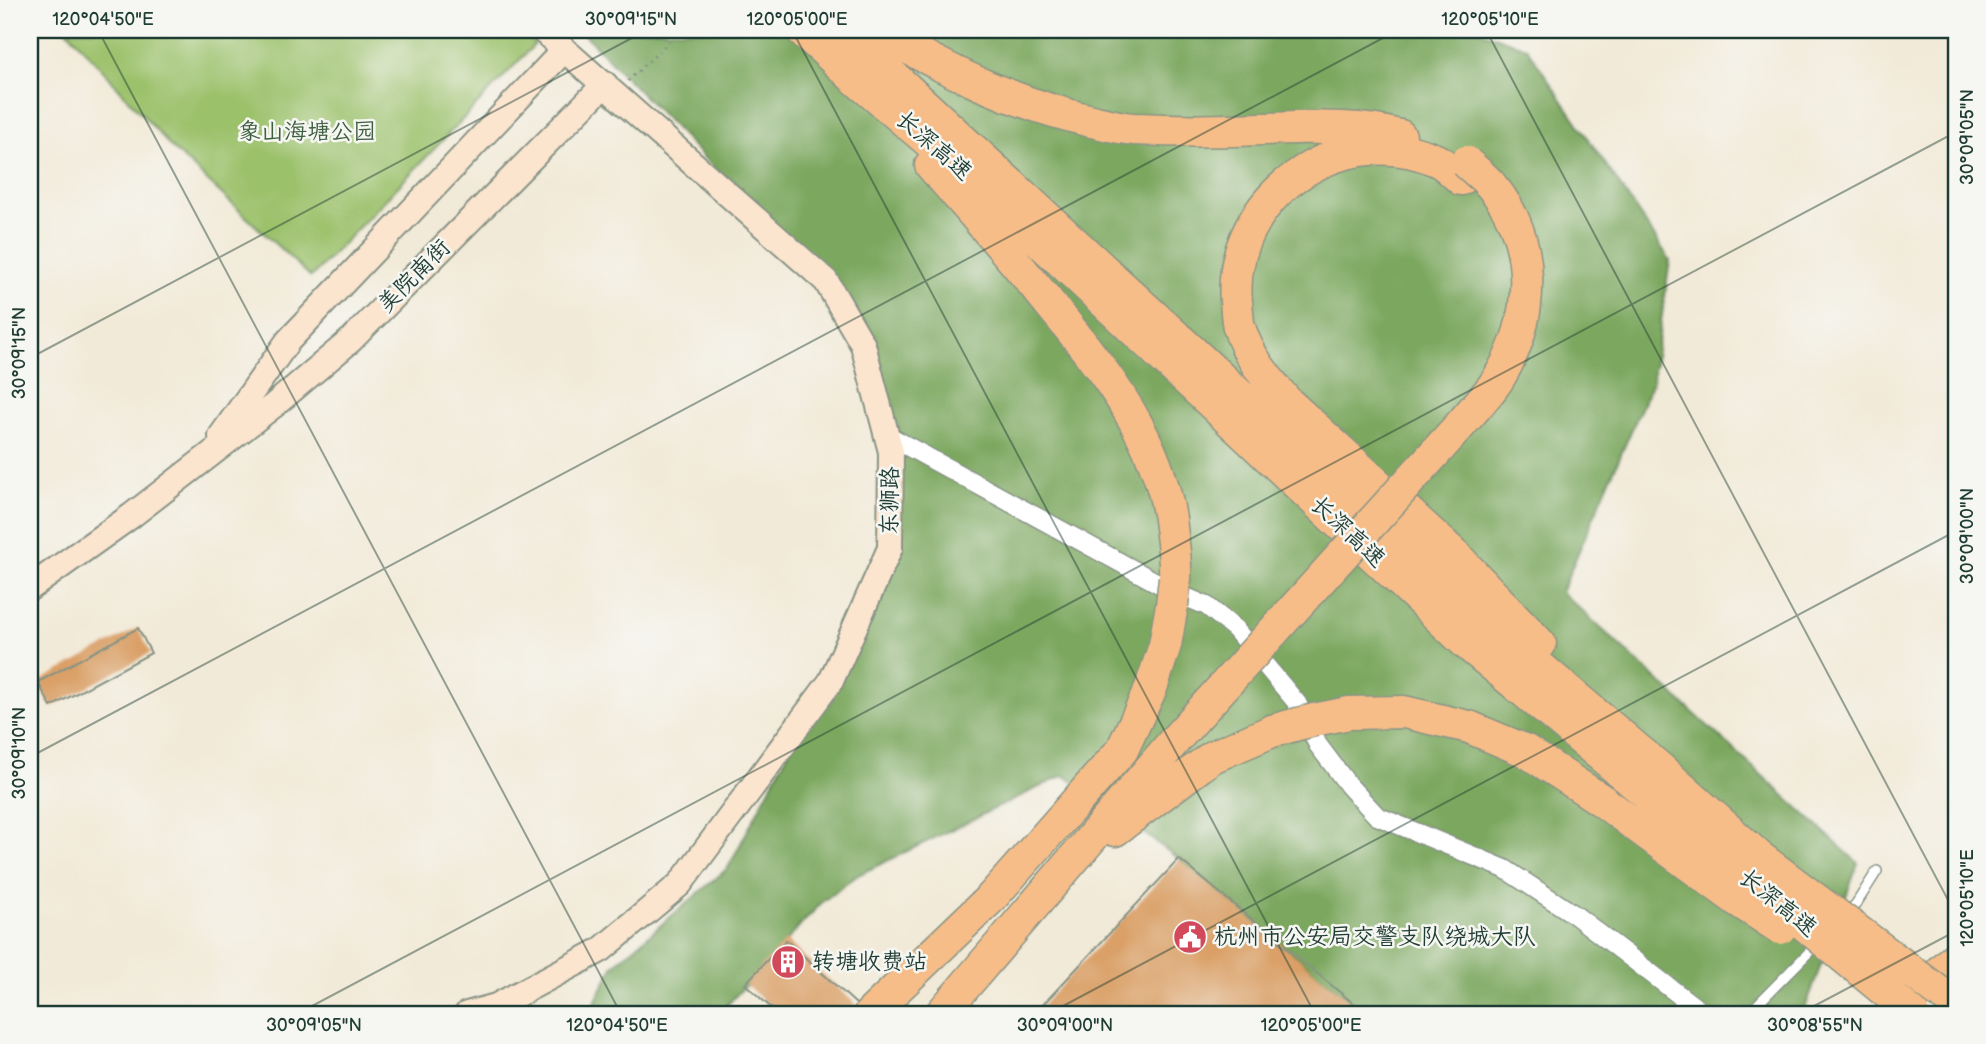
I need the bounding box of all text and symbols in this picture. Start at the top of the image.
text: 120°04'50"E [52,9,154,30]
text: 30°09'15"N [585,9,677,30]
text: 120°05'00"E [746,9,848,30]
text: 120°05'10"E [1441,9,1539,30]
text: 30°09'05"N [1957,89,1978,185]
street label: 长深高速 [890,105,978,187]
park label: 象山海塘公园 [238,118,376,146]
street label: 美院南街 [372,234,456,318]
text: 30°09'15"N [9,307,30,399]
street label: 东狮路 [875,466,905,536]
text: 30°09'00"N [1957,488,1978,584]
street label: 长深高速 [1305,490,1391,574]
text: 30°09'10"N [9,707,30,799]
text: 120°05'10"E [1957,849,1978,947]
street label: 长深高速 [1733,863,1823,943]
public building icon: 杭州市公安局交警支队绕城大队 [1171,918,1209,956]
place label: 杭州市公安局交警支队绕城大队 [1214,923,1536,951]
building icon: 转塘收费站 [769,943,807,981]
place label: 转塘收费站 [812,948,927,976]
text: 30°09'05"N [266,1015,362,1036]
text: 120°04'50"E [566,1015,668,1036]
text: 30°09'00"N [1017,1015,1113,1036]
text: 120°05'00"E [1260,1015,1362,1036]
text: 30°08'55"N [1767,1015,1863,1036]

